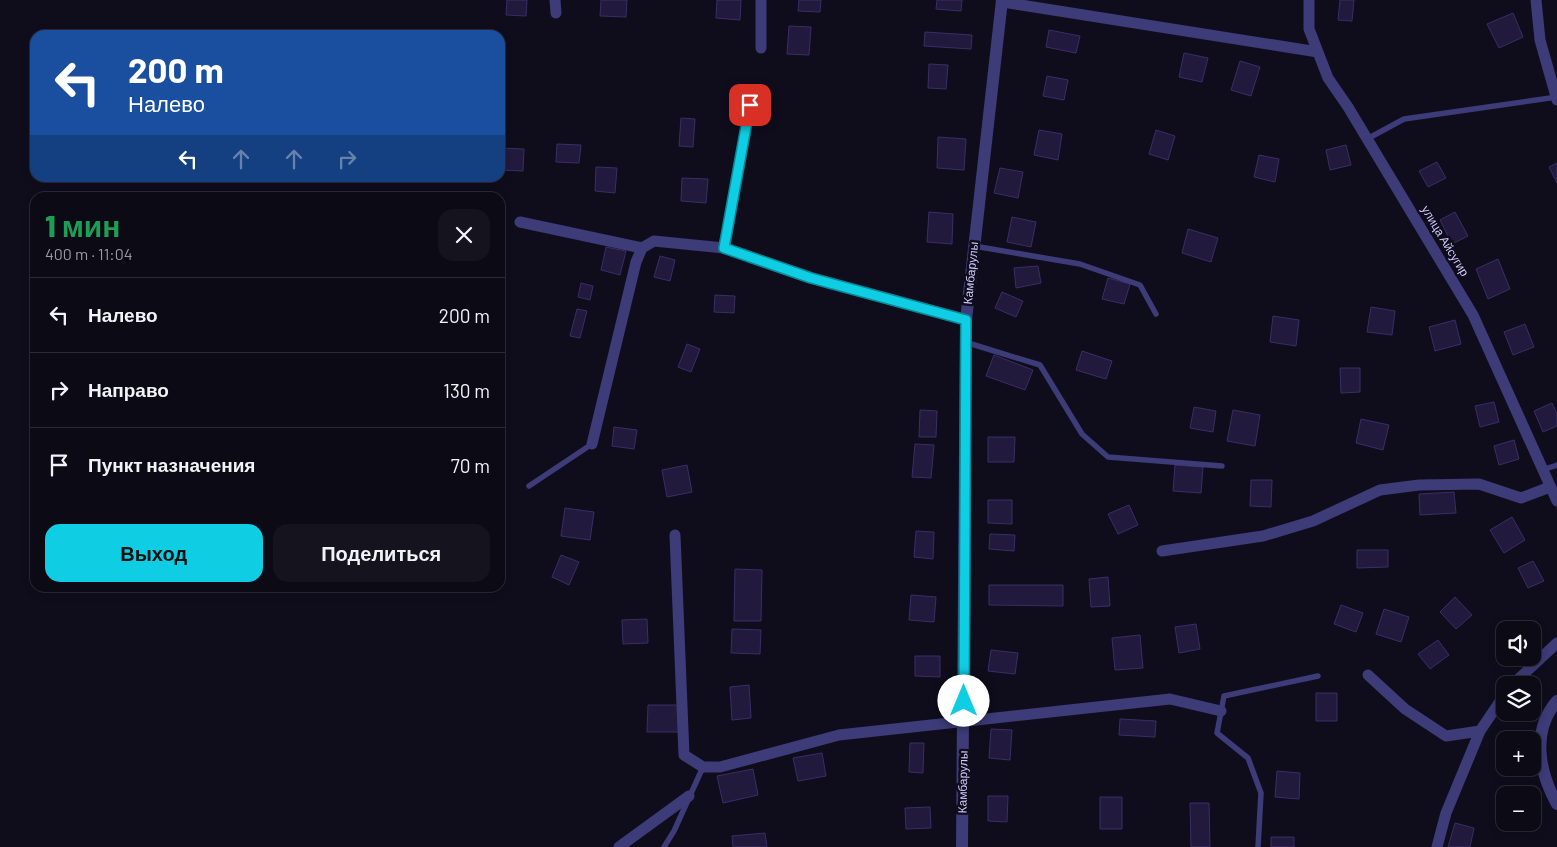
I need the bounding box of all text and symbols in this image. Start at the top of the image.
text: 200 m [128,48,224,90]
icon: left [45,50,110,115]
pin [729,84,771,126]
text: Налево [128,90,205,116]
icon: arrive [736,91,764,119]
icon: left [174,145,202,173]
icon: ahead [227,145,255,173]
icon: ahead [280,145,308,173]
icon: right [333,145,361,173]
street label: улица Айсугир [1418,203,1473,279]
text: 1 мин [45,207,120,243]
button: close [438,209,490,261]
street label: Камбарулы [960,241,981,305]
text: 400 m · 11:04 [45,244,133,263]
icon: left [45,301,73,329]
text: Налево [88,303,158,326]
text: 200 m [439,304,490,327]
icon: right [45,376,73,404]
text: Направо [88,378,169,401]
text: 130 m [443,379,490,402]
icon: arrive [45,451,73,479]
text: Пункт назначения [88,453,255,476]
text: 70 m [451,454,490,477]
button: Выход [45,524,263,582]
button: Поделиться [273,524,490,582]
map controls [1496,621,1541,831]
button: sound [1496,621,1541,666]
position arrow [937,674,989,726]
button: layers [1496,676,1541,721]
button: + [1496,731,1541,776]
street label: Камбарулы [954,750,971,814]
button: − [1496,786,1541,831]

